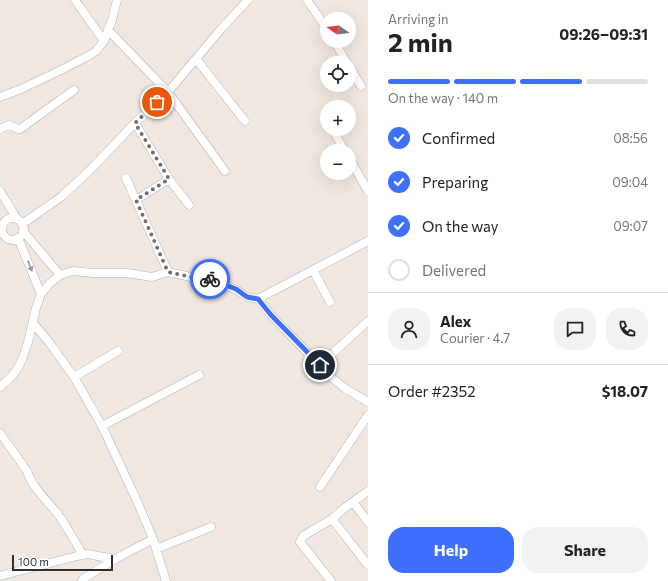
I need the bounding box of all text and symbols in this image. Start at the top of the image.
text: Arriving in [388,11,448,27]
north arrow [320,12,356,48]
map controls [320,12,356,180]
text: 09:26–09:31 [559,25,648,43]
text: 2 min [388,26,453,57]
button: locate [320,56,356,92]
pin [140,85,174,119]
text: On the way · 140 m [388,90,498,106]
icon: bag [146,91,168,113]
button: + [320,100,356,136]
icon: check [388,127,410,149]
text: Confirmed [422,129,495,147]
text: 08:56 [613,130,648,146]
button: − [320,144,356,180]
icon: check [388,171,410,193]
text: Preparing [422,173,488,191]
text: 09:04 [612,174,648,190]
icon: check [388,215,410,237]
text: On the way [422,217,499,235]
text: 09:07 [613,218,648,234]
courier [190,259,230,299]
one-way arrow [27,260,33,271]
text: Delivered [422,261,486,279]
icon: bike [199,268,221,290]
button: person [388,308,430,350]
button: chat [554,308,596,350]
button: phone [606,308,648,350]
text: Alex [440,312,471,330]
text: Courier · 4.7 [440,330,510,346]
pin [303,348,337,382]
icon: home [309,354,331,376]
text: Order #2352 [388,382,475,400]
text: $18.07 [602,382,648,400]
button: Help [388,527,514,573]
button: Share [522,527,648,573]
scale bar [12,553,113,572]
text: 100 m [18,555,49,568]

